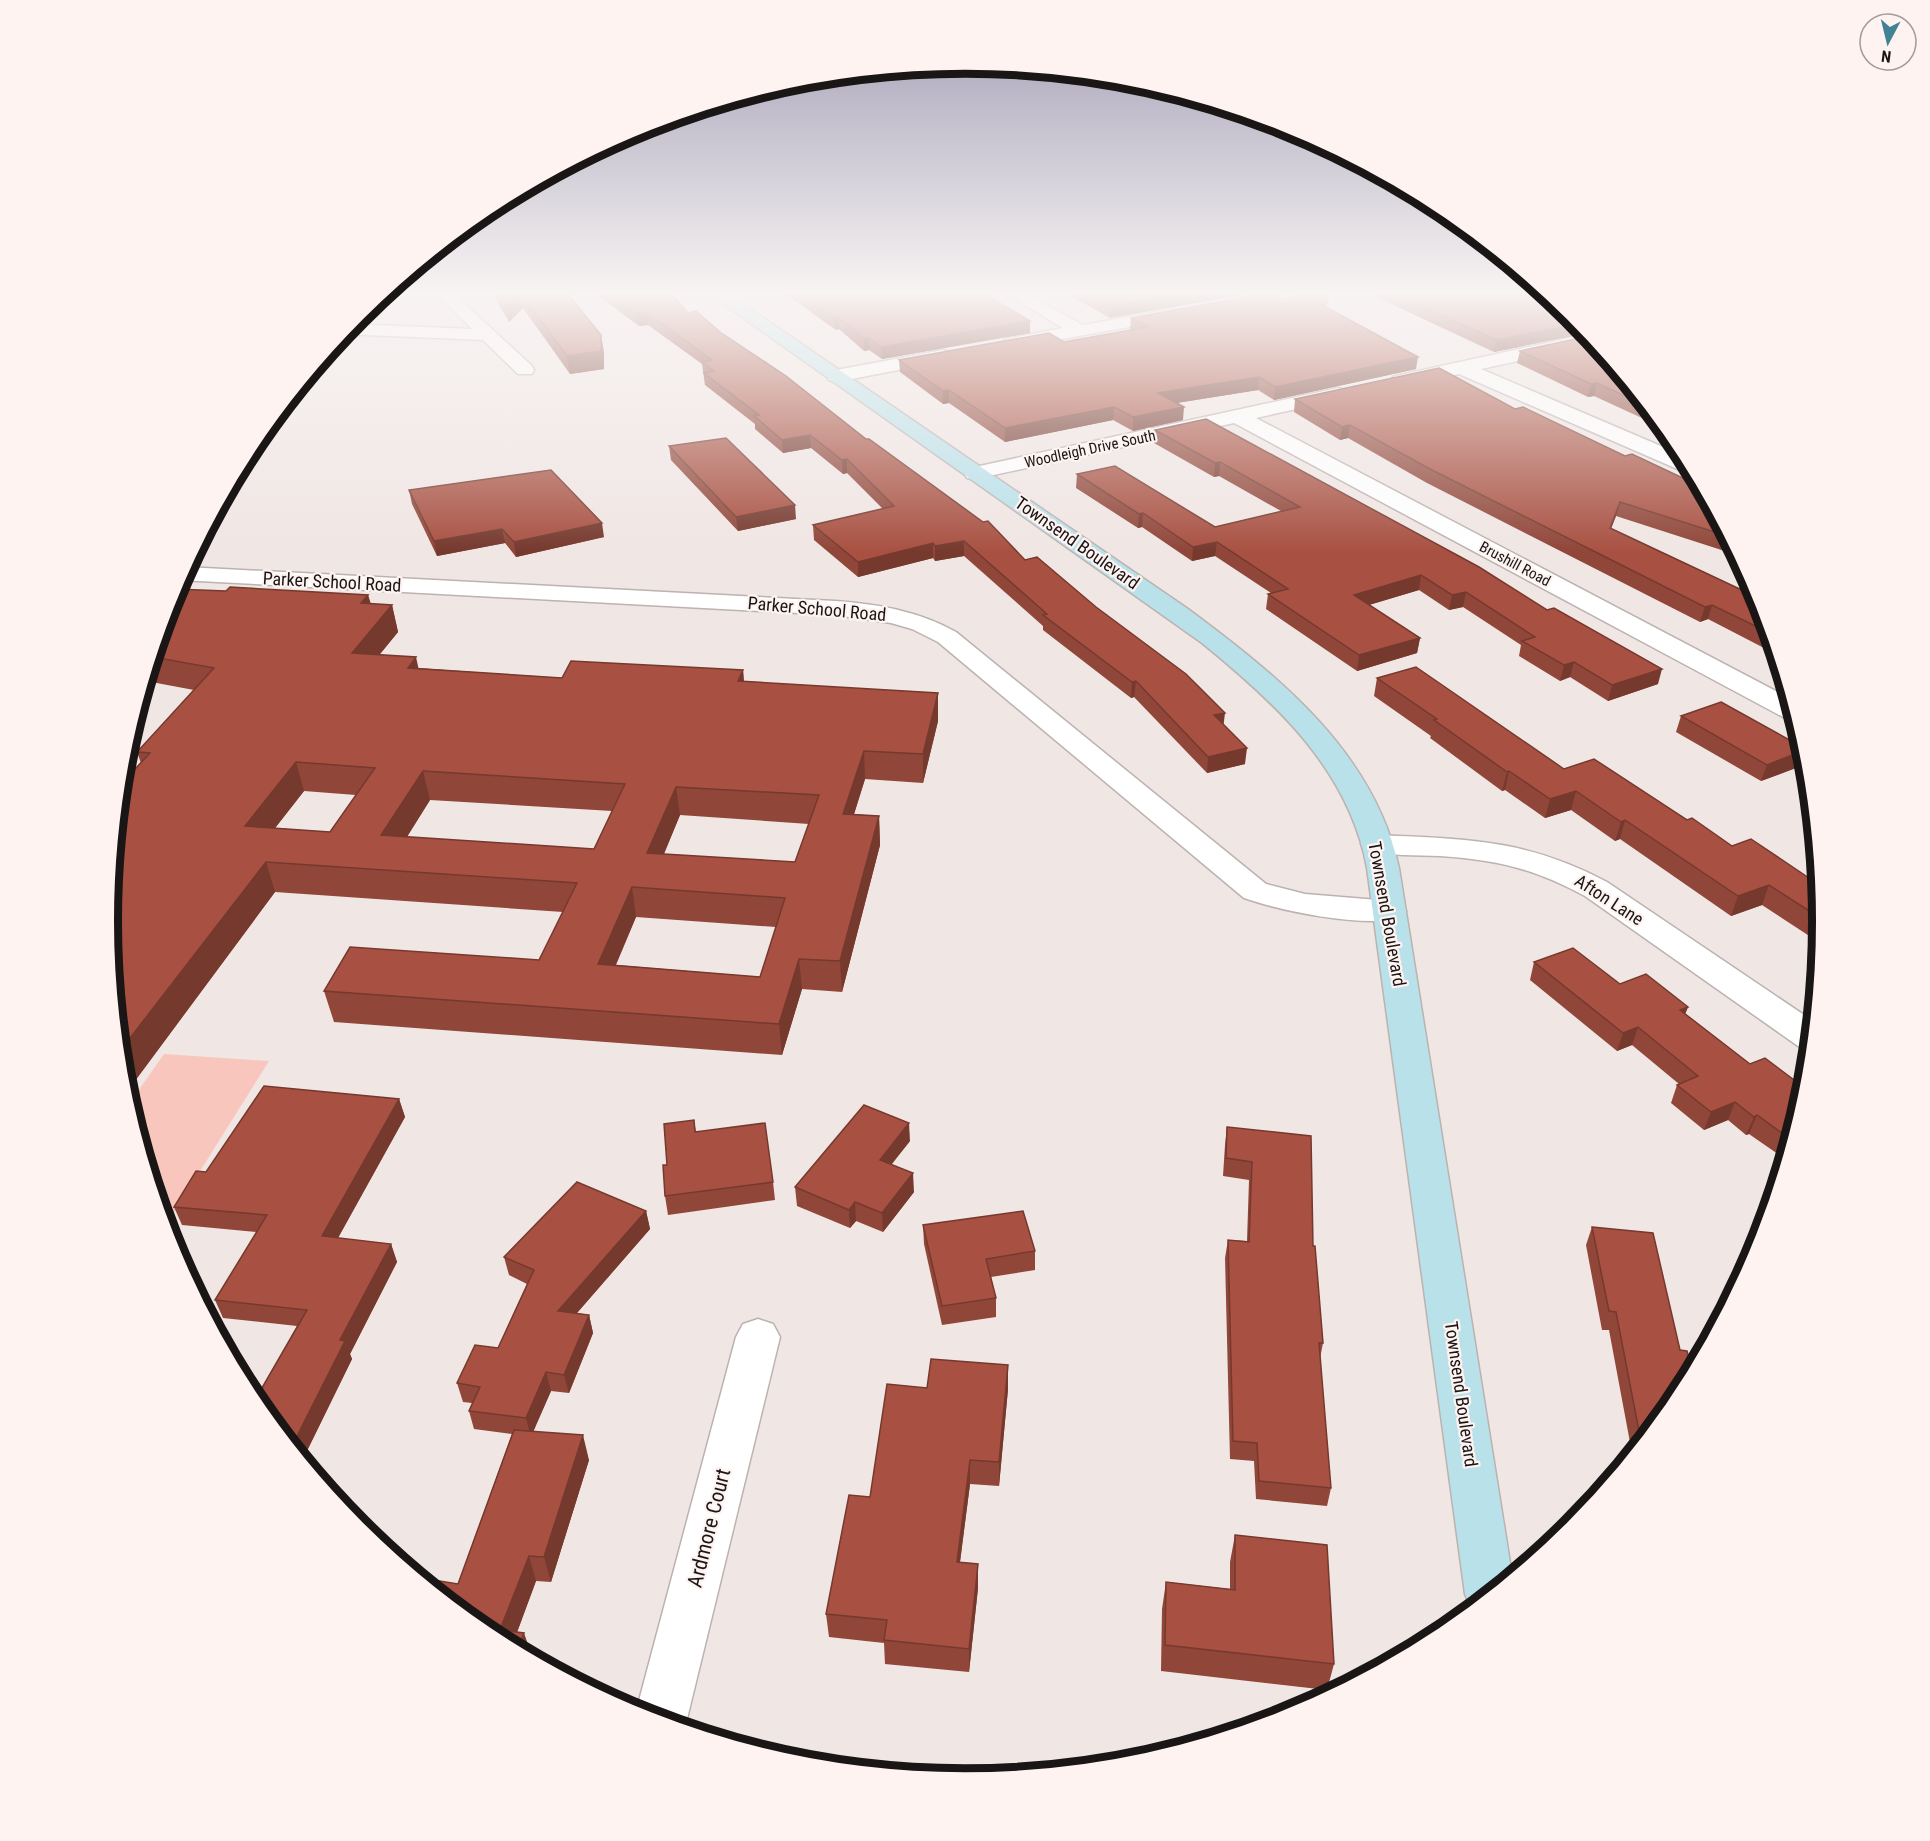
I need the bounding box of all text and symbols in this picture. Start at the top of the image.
north arrow [1858,12,1918,72]
text: N [1880,46,1892,66]
street label: Woodleigh Drive South [1023,426,1157,472]
street label: Townsend Boulevard [1011,492,1143,593]
street label: Brushill Road [1476,538,1554,590]
street label: Parker School Road [262,567,402,596]
street label: Parker School Road [747,592,887,625]
street label: Townsend Boulevard [1364,840,1411,988]
street label: Afton Lane [1571,870,1647,929]
street label: Townsend Boulevard [1441,1320,1482,1468]
street label: Ardmore Court [683,1466,735,1590]

